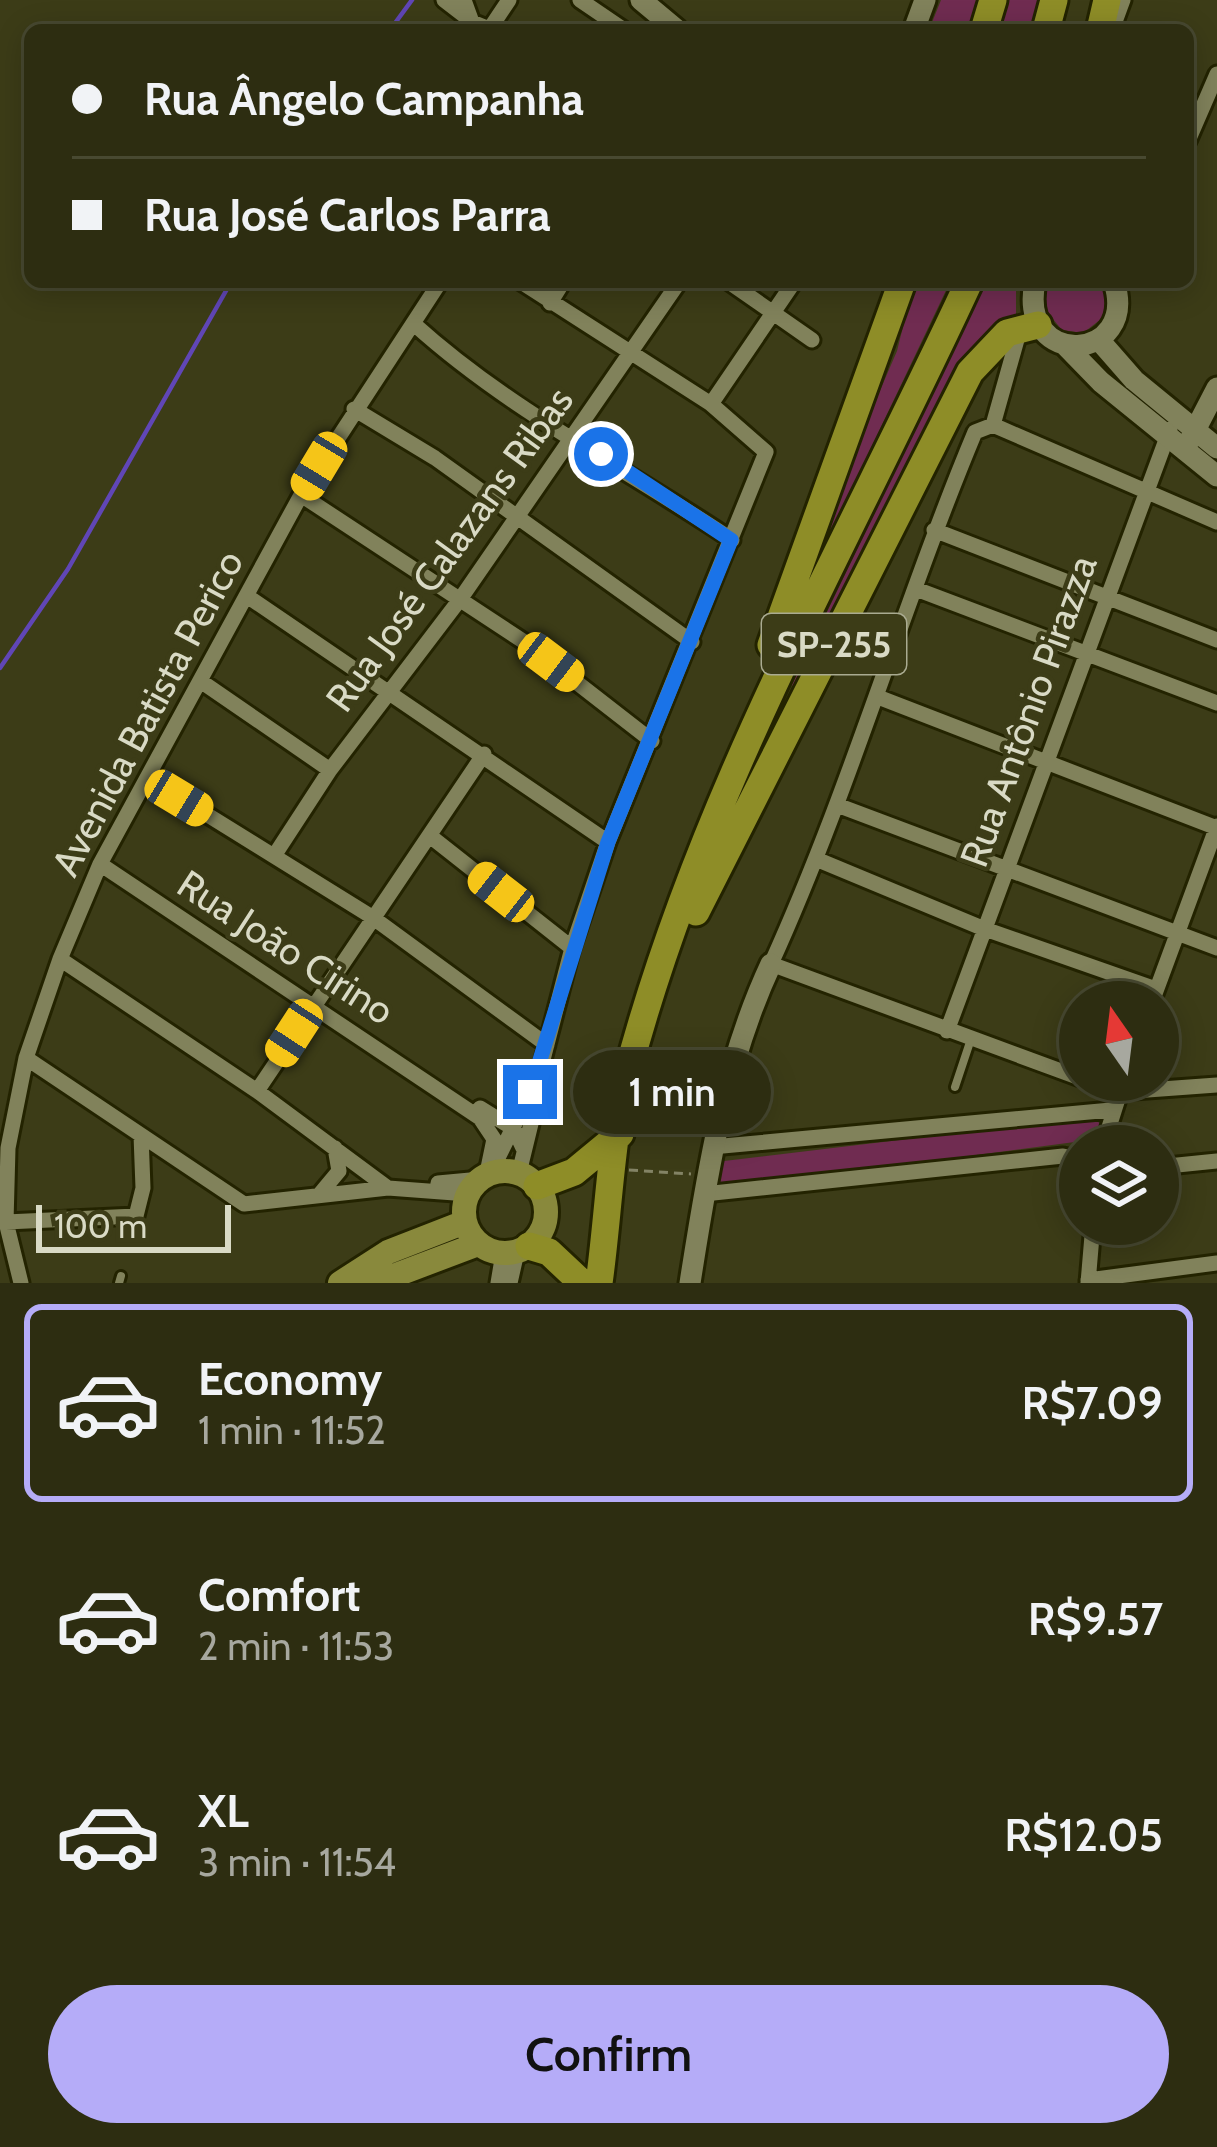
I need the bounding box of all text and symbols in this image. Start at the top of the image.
text: Rua Ângelo Campanha [144,72,584,126]
text: Rua José Carlos Parra [144,188,551,242]
street label: Rua José Calazans Ribas [315,377,583,721]
car [285,426,353,506]
route start [574,427,628,481]
street label: Avenida Batista Perico [41,542,253,884]
street label: Rua Antônio Pirazza [949,549,1107,873]
road number: SP-255 [762,614,906,674]
car [511,626,591,698]
car [139,764,219,832]
car [462,856,540,928]
street label: Rua João Cirino [169,859,403,1035]
north arrow [1059,981,1179,1101]
map controls [1059,981,1179,1245]
car [259,993,329,1073]
callout: 1 min [572,1050,770,1134]
route end [503,1065,557,1119]
text: 1 min [628,1068,716,1116]
button: layers [1059,1125,1179,1245]
scale bar [36,1199,231,1252]
text: 100 m [54,1206,147,1246]
icon: car [54,1349,162,1457]
text: Economy [198,1352,382,1406]
text: R$7.09 [1022,1376,1163,1430]
text: 1 min · 11:52 [198,1406,386,1454]
icon: car [54,1565,162,1673]
text: Comfort [198,1568,361,1622]
text: R$9.57 [1028,1592,1163,1646]
text: 2 min · 11:53 [198,1622,394,1670]
icon: car [54,1781,162,1889]
text: XL [198,1784,249,1838]
text: R$12.05 [1004,1808,1163,1862]
text: 3 min · 11:54 [198,1838,396,1886]
button: Confirm [48,1985,1169,2123]

